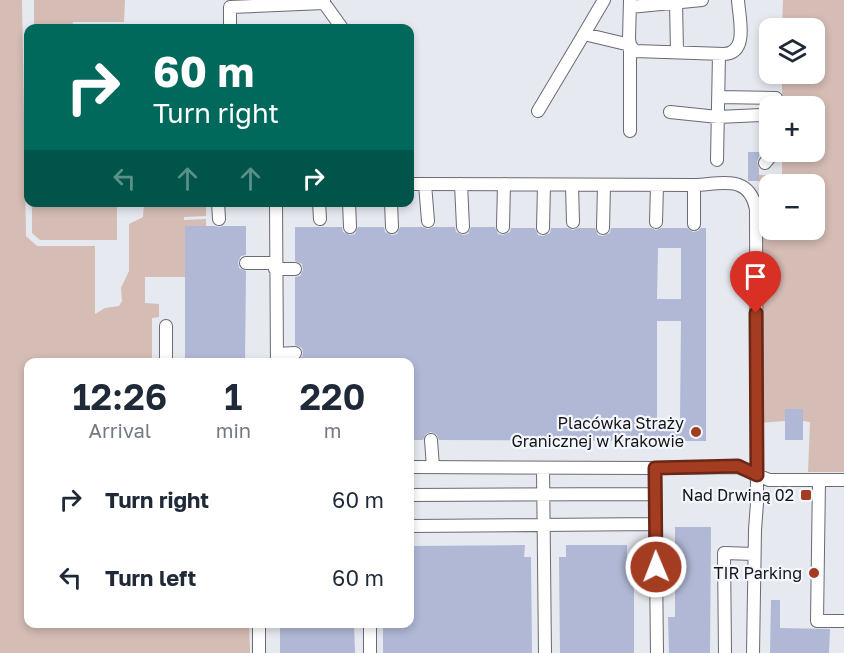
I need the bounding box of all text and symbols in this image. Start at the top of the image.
map controls [759,18,825,240]
button: layers [759,18,825,84]
text: 60 m [153,46,254,96]
icon: right [54,48,132,126]
button: + [759,96,825,162]
text: Turn right [153,97,279,129]
icon: left [108,162,141,195]
icon: ahead [171,162,204,195]
icon: ahead [234,162,267,195]
icon: right [297,162,330,195]
button: − [759,174,825,240]
pin [730,251,781,313]
icon: arrive [739,260,772,293]
text: 12:26 [72,375,167,418]
text: 1 [224,375,242,418]
text: 220 [299,375,366,418]
place label: Placówka Straży Granicznej w Krakowie [511,413,684,451]
text: Arrival [89,418,151,442]
text: min [216,418,251,442]
text: m [324,418,341,442]
marker: Placówka Straży Granicznej w Krakowie [689,425,703,439]
icon: right [54,483,87,516]
place label: Nad Drwiną 02 [682,485,794,505]
text: Turn right [105,486,209,513]
text: 60 m [332,486,384,513]
marker: Nad Drwiną 02 [799,488,813,502]
position arrow [624,535,688,599]
icon: left [54,561,87,594]
place label: TIR Parking [714,563,802,583]
text: Turn left [105,564,196,591]
text: 60 m [332,564,384,591]
marker: TIR Parking [807,566,821,580]

